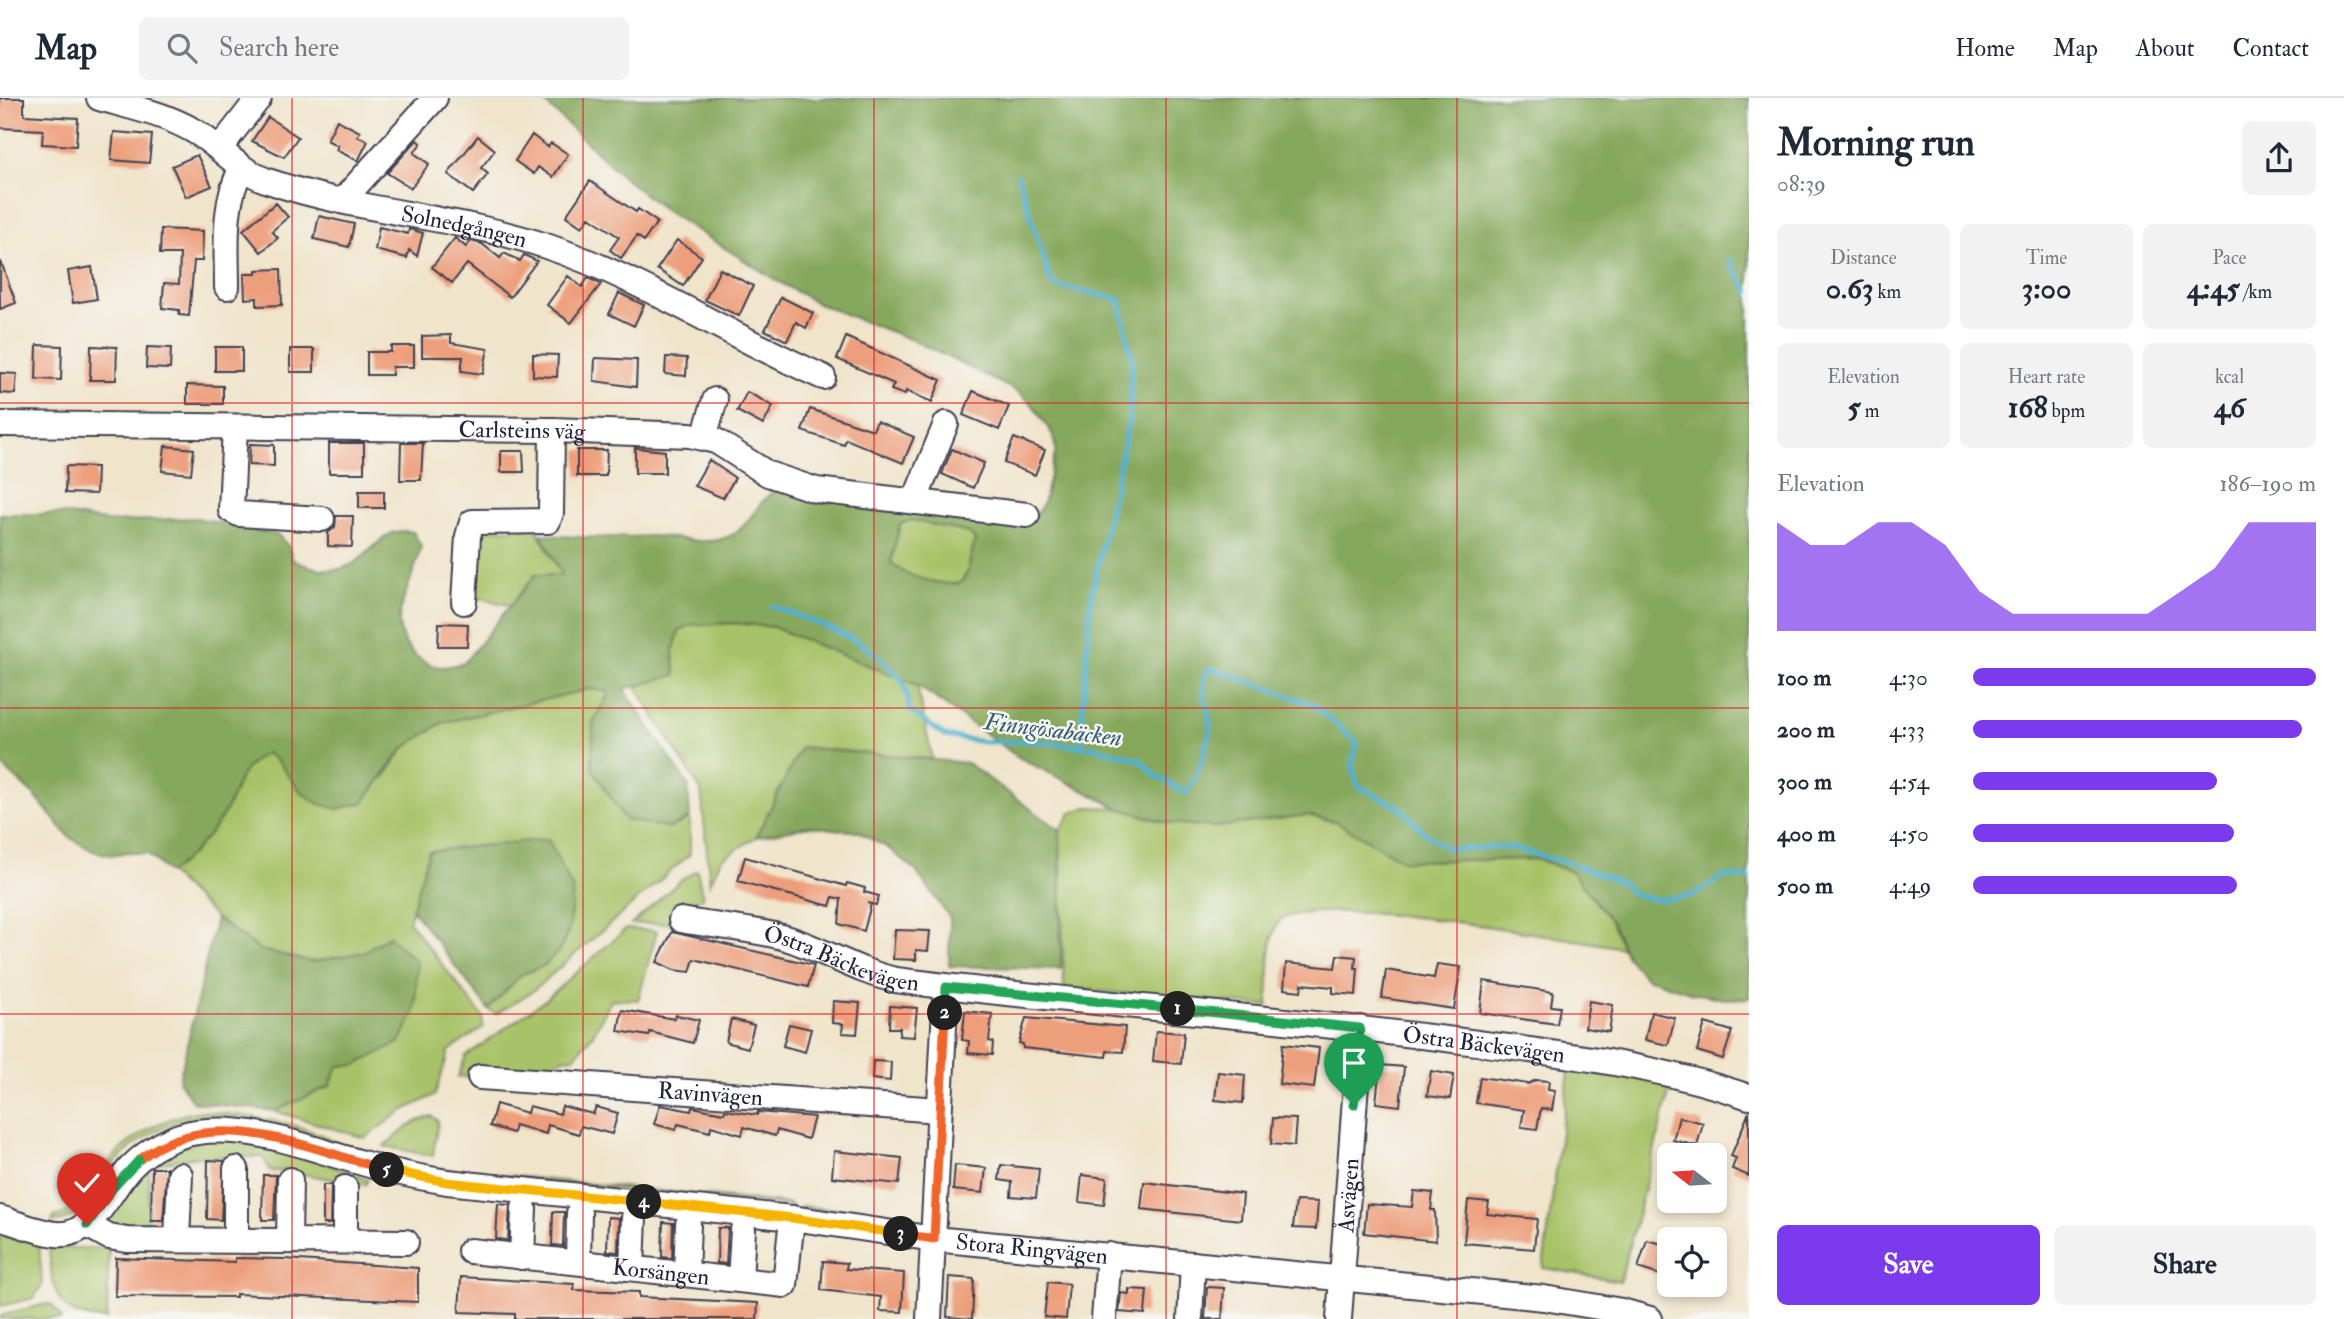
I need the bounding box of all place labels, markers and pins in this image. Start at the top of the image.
pin: 1 [1160,992,1196,1026]
pin: 2 [928,996,962,1030]
pin [1324,1033,1384,1105]
pin: 5 [370,1152,404,1188]
pin [57,1153,117,1225]
pin: 4 [626,1184,662,1220]
pin: 3 [884,1216,918,1252]

